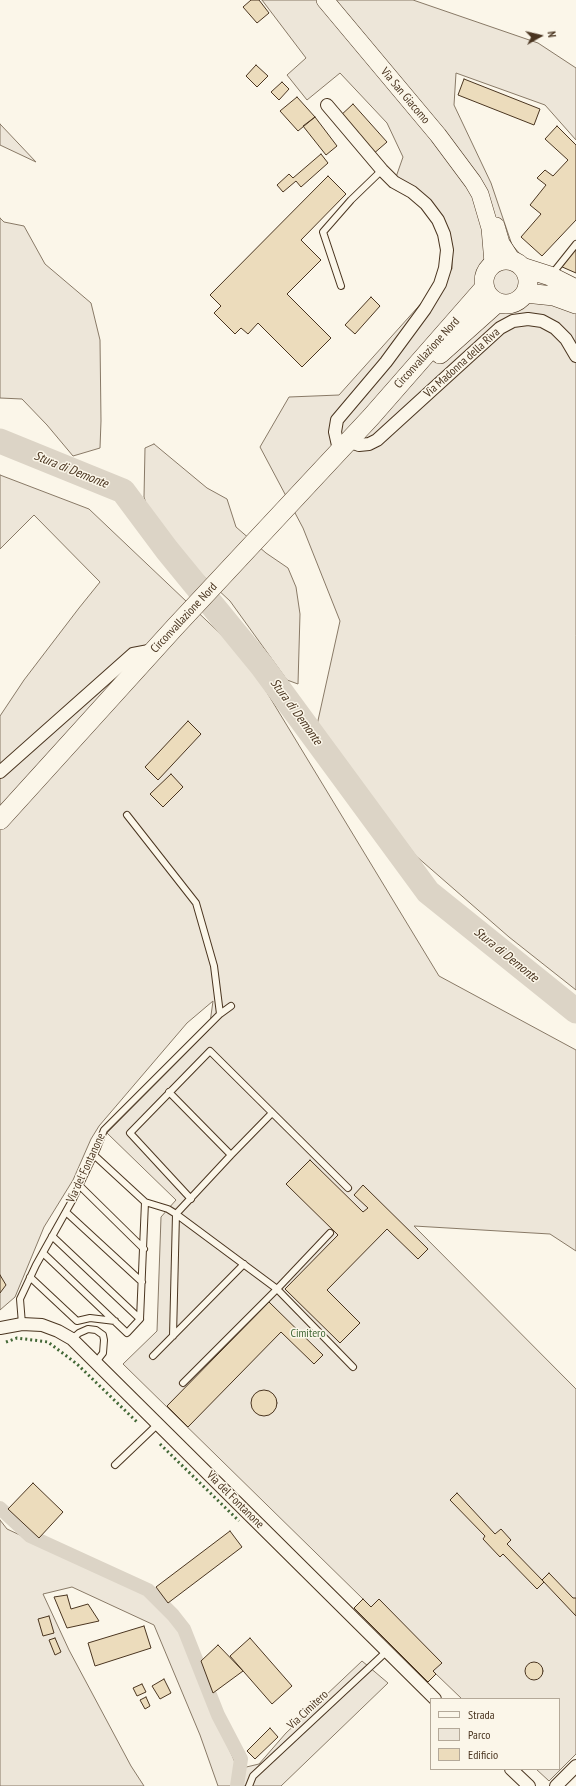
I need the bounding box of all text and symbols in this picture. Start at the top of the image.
north arrow [520,16,560,56]
text: N [545,30,559,38]
street label: Via San Giacomo [377,65,433,127]
street label: Circonvallazione Nord [391,314,463,392]
street label: Via Madonna della Riva [421,325,503,401]
water label: Stura di Demonte [32,448,110,492]
street label: Circonvallazione Nord [148,580,220,656]
water label: Stura di Demonte [267,676,325,748]
water label: Stura di Demonte [471,924,541,986]
street label: Via del Fontanone [64,1131,108,1205]
park label: Cimitero [290,1327,326,1341]
street label: Via del Fontanone [203,1468,267,1532]
street label: Via Cimitero [285,1687,331,1733]
legend [430,1698,560,1770]
text: Strada [468,1707,495,1722]
text: Parco [468,1727,490,1742]
text: Edificio [468,1747,498,1762]

